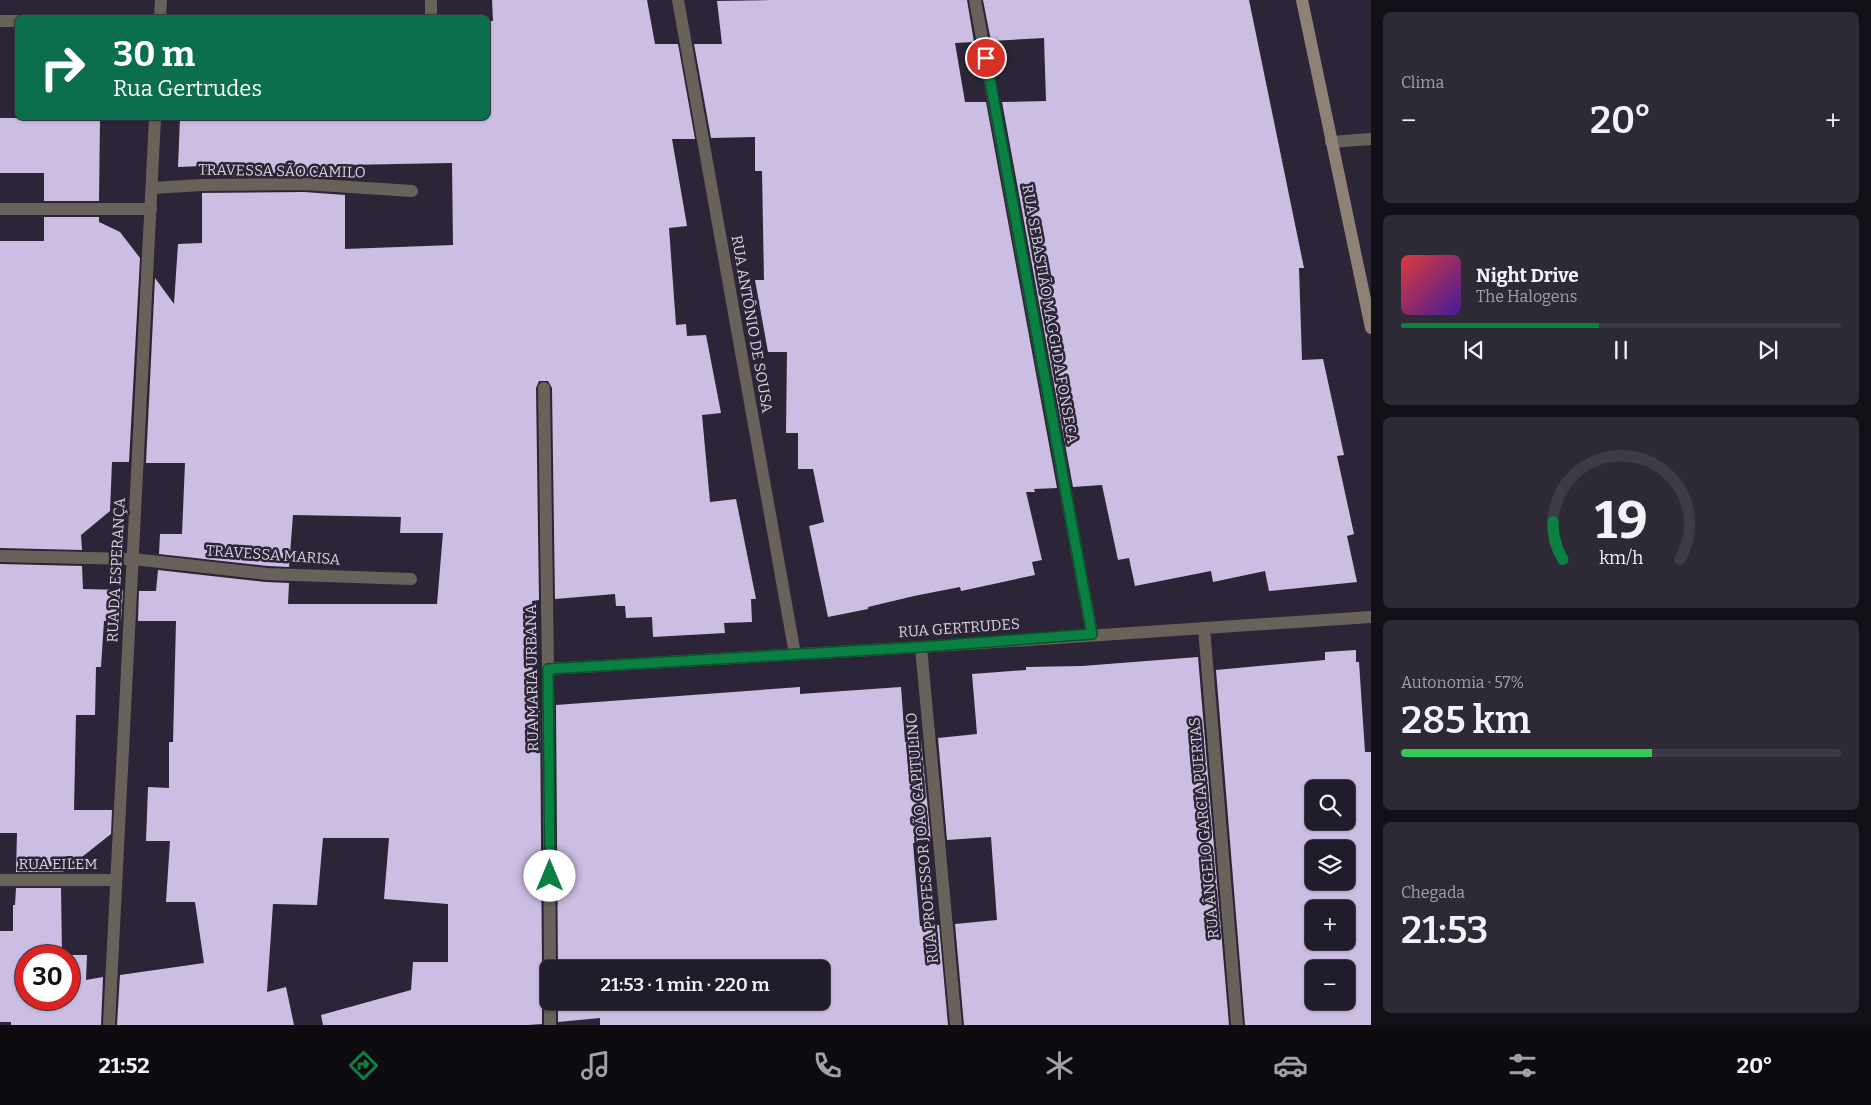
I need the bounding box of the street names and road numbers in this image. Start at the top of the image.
street label: TRAVESSA SÃO CAMILO [198,161,366,181]
street label: RUA SEBASTIÃO MAGGI DA FONSECA [1018,183,1082,446]
street label: RUA ANTÔNIO DE SOUSA [728,234,777,414]
street label: RUA DA ESPERANÇA [103,497,129,643]
street label: TRAVESSA MARISA [205,541,341,569]
street label: RUA MARIA URBANA [522,604,542,752]
street label: RUA GERTRUDES [898,615,1020,641]
street label: RUA PROFESSOR JOÃO CAPITULINO [902,712,942,964]
street label: RUA ÂNGELO GARCIA PUERTAS [1185,717,1223,939]
street label: RUA EILEM [18,855,98,873]

